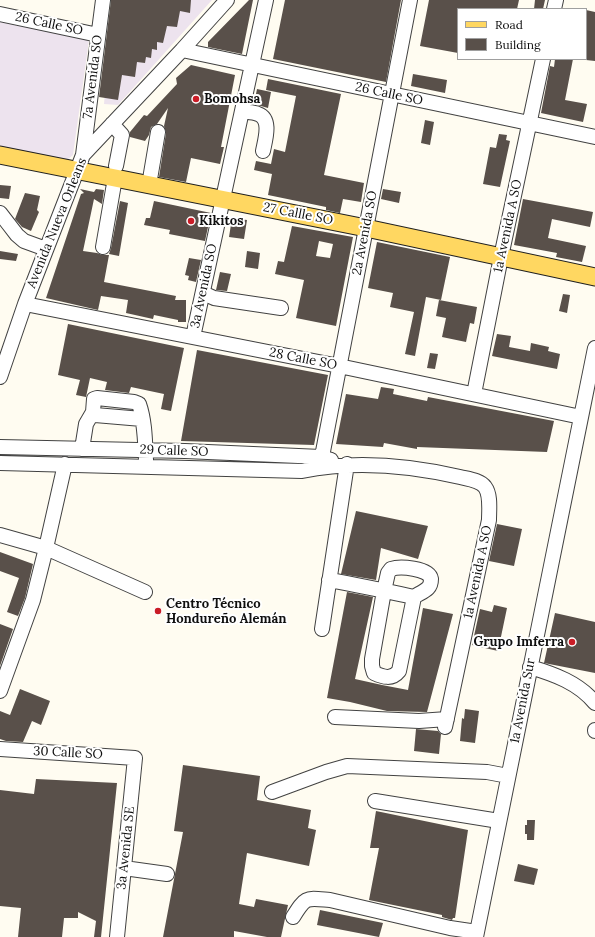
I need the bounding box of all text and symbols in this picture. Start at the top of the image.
legend [457,8,587,60]
street label: 26 Calle SO [14,9,84,39]
text: Road [495,17,523,32]
street label: 7a Avenida SO [80,34,106,120]
text: Building [495,37,541,52]
street label: 26 Calle SO [354,79,424,109]
place label: Bomohsa [204,91,260,107]
marker: Bomohsa [191,94,201,104]
street label: Avenida Nueva Orleans [24,156,90,290]
street label: 1a Avenida A SO [490,178,526,274]
street label: 2a Avenida SO [349,189,381,277]
street label: 27 Callle SO [262,200,334,228]
place label: Kikitos [199,213,243,229]
marker: Kikitos [186,216,196,226]
street label: 3a Avenida SO [187,242,221,330]
street label: 28 Calle SO [268,345,338,373]
street label: 29 Calle SO [139,442,209,460]
street label: 1a Avenida A SO [460,524,496,620]
place label: Centro Técnico Hondureño Alemán [166,596,287,627]
marker: Centro Técnico Hondureño Alemán [153,606,163,616]
place label: Grupo Imferra [474,634,564,650]
marker: Grupo Imferra [567,637,577,647]
street label: 1a Avenida Sur [507,657,539,745]
street label: 30 Calle SO [33,743,103,763]
street label: 3a Avenida SE [114,806,138,890]

